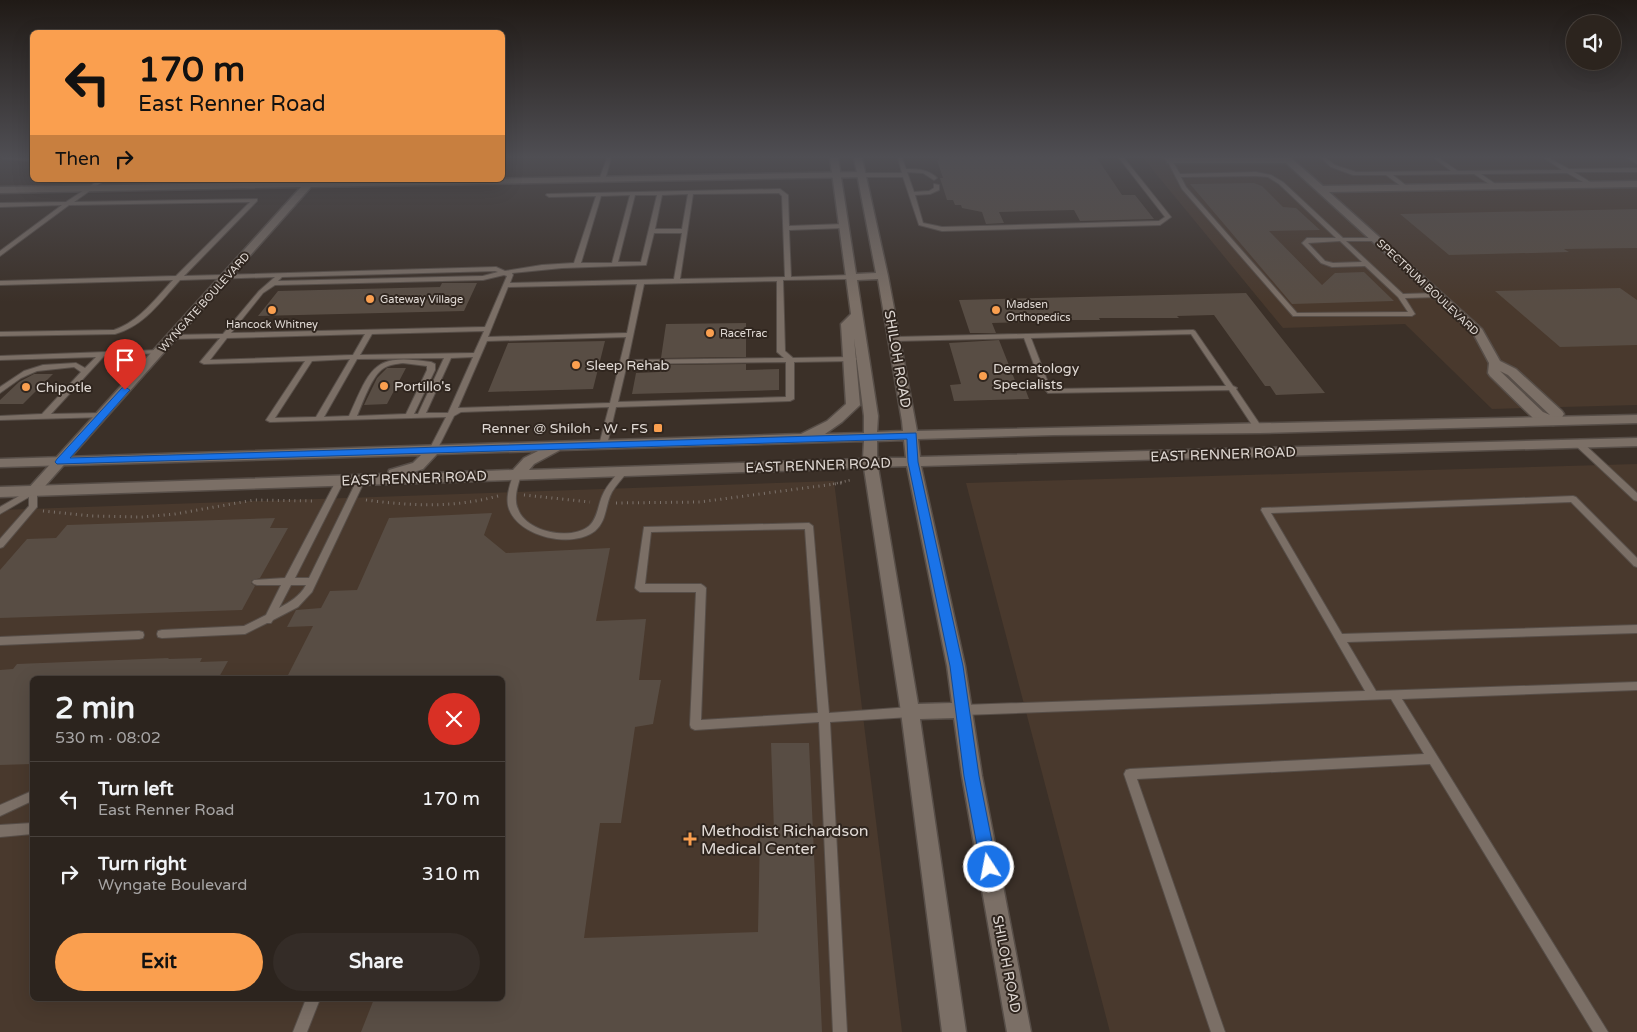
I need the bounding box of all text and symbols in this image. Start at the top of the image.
map controls [1566,15,1621,70]
button: sound [1566,15,1621,70]
text: 170 m [138,49,245,91]
icon: left [55,50,120,115]
text: East Renner Road [138,91,326,117]
icon: right [110,145,138,173]
text: Then [55,148,100,170]
street label: SPECTRUM BOULEVARD [1374,237,1481,338]
street label: WYNGATE BOULEVARD [156,250,252,355]
marker: Gateway Village [364,293,376,305]
place label: Gateway Village [380,293,463,306]
place label: Madsen Orthopedics [1006,298,1071,324]
marker: Hancock Whitney [266,304,278,316]
marker: Madsen Orthopedics [990,304,1002,316]
street label: SHILOH ROAD [881,309,914,409]
place label: Hancock Whitney [226,318,318,331]
marker: RaceTrac [704,327,716,339]
place label: RaceTrac [720,327,768,340]
pin [104,339,146,390]
icon: arrive [111,346,139,374]
place label: Sleep Rehab [586,357,670,374]
marker: Sleep Rehab [570,359,582,371]
place label: Dermatology Specialists [993,360,1080,393]
marker: Dermatology Specialists [977,370,989,382]
place label: Portillo's [394,378,451,395]
place label: Chipotle [36,379,92,396]
marker: Portillo's [378,380,390,392]
marker: Chipotle [20,381,32,393]
place label: Renner @ Shiloh - W - FS [482,420,648,437]
marker: Renner @ Shiloh - W - FS [652,422,664,434]
street label: EAST RENNER ROAD [1150,443,1296,466]
street label: EAST RENNER ROAD [745,454,891,477]
street label: EAST RENNER ROAD [341,467,487,490]
text: 2 min [55,690,135,727]
button: close [428,693,480,745]
text: 530 m · 08:02 [55,728,161,748]
text: Turn left [98,778,174,800]
icon: left [55,785,83,813]
text: 170 m [422,788,480,810]
text: East Renner Road [98,800,234,820]
place label: Methodist Richardson Medical Center [701,821,869,859]
marker: Methodist Richardson Medical Center [683,832,697,846]
position arrow [962,840,1014,892]
text: Turn right [98,853,186,875]
icon: right [55,860,83,888]
text: 310 m [422,863,480,885]
text: Wyngate Boulevard [98,875,247,895]
street label: SHILOH ROAD [989,914,1024,1014]
button: Exit [55,933,263,991]
button: Share [273,933,480,991]

